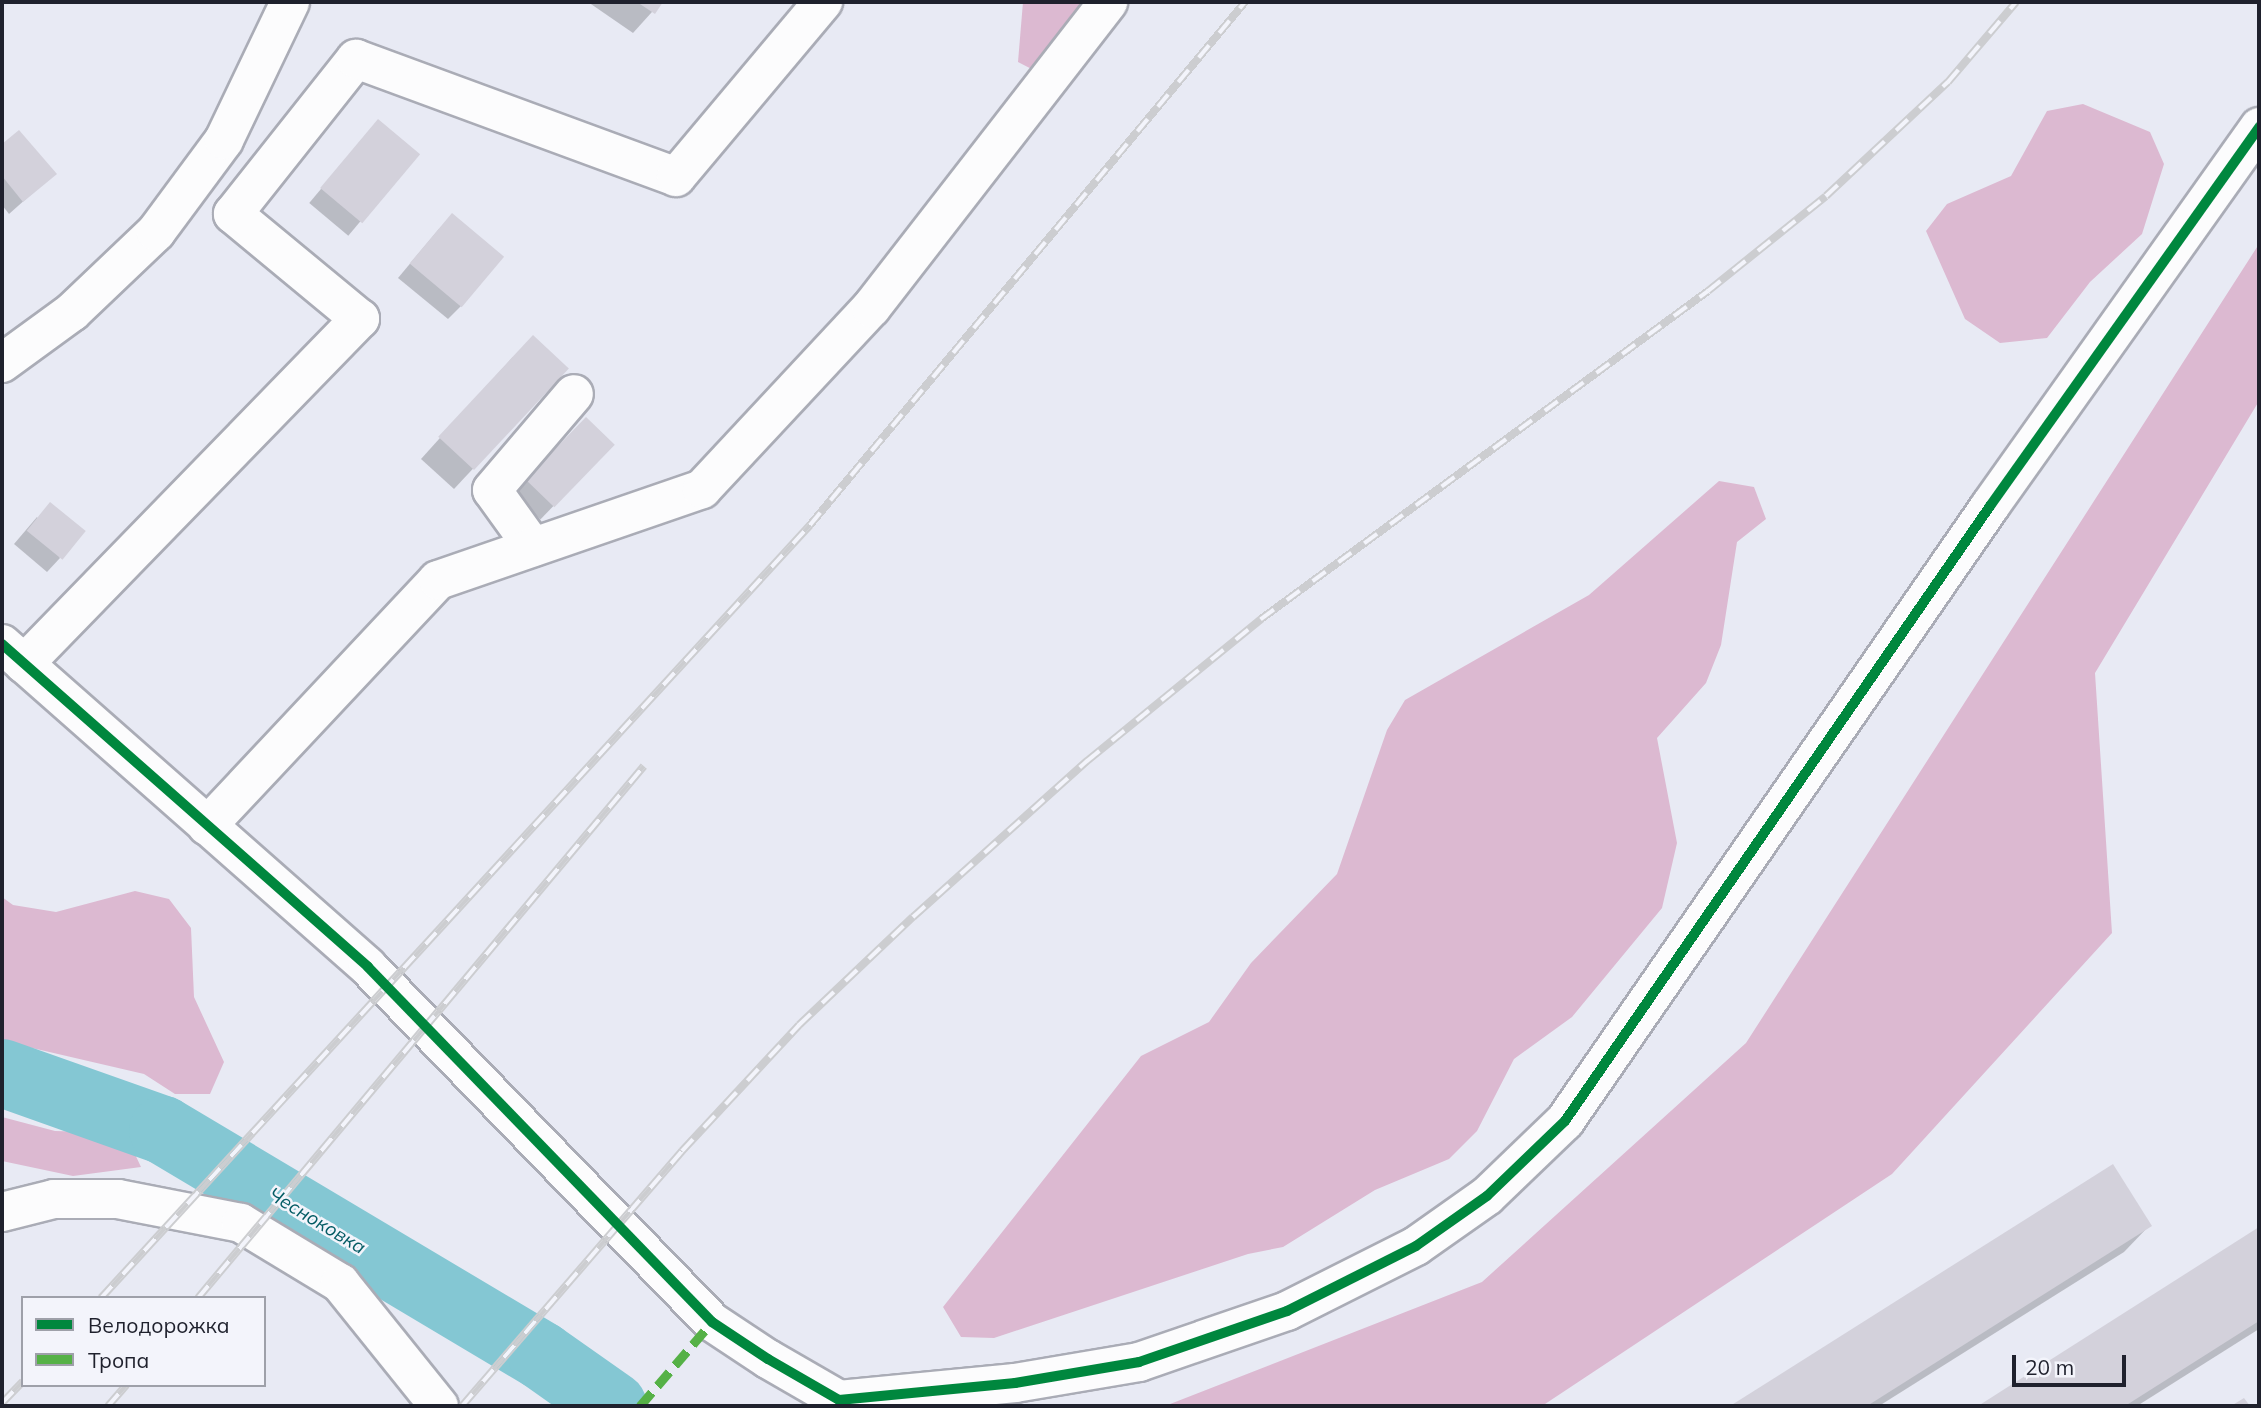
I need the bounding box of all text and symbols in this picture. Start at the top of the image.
water label: Чесноковка [264,1183,370,1259]
legend [21,1296,266,1387]
text: Велодорожка [88,1312,230,1338]
scale bar [2016,1342,2130,1386]
text: Тропа [88,1347,149,1373]
text: 20 m [2025,1354,2074,1380]

